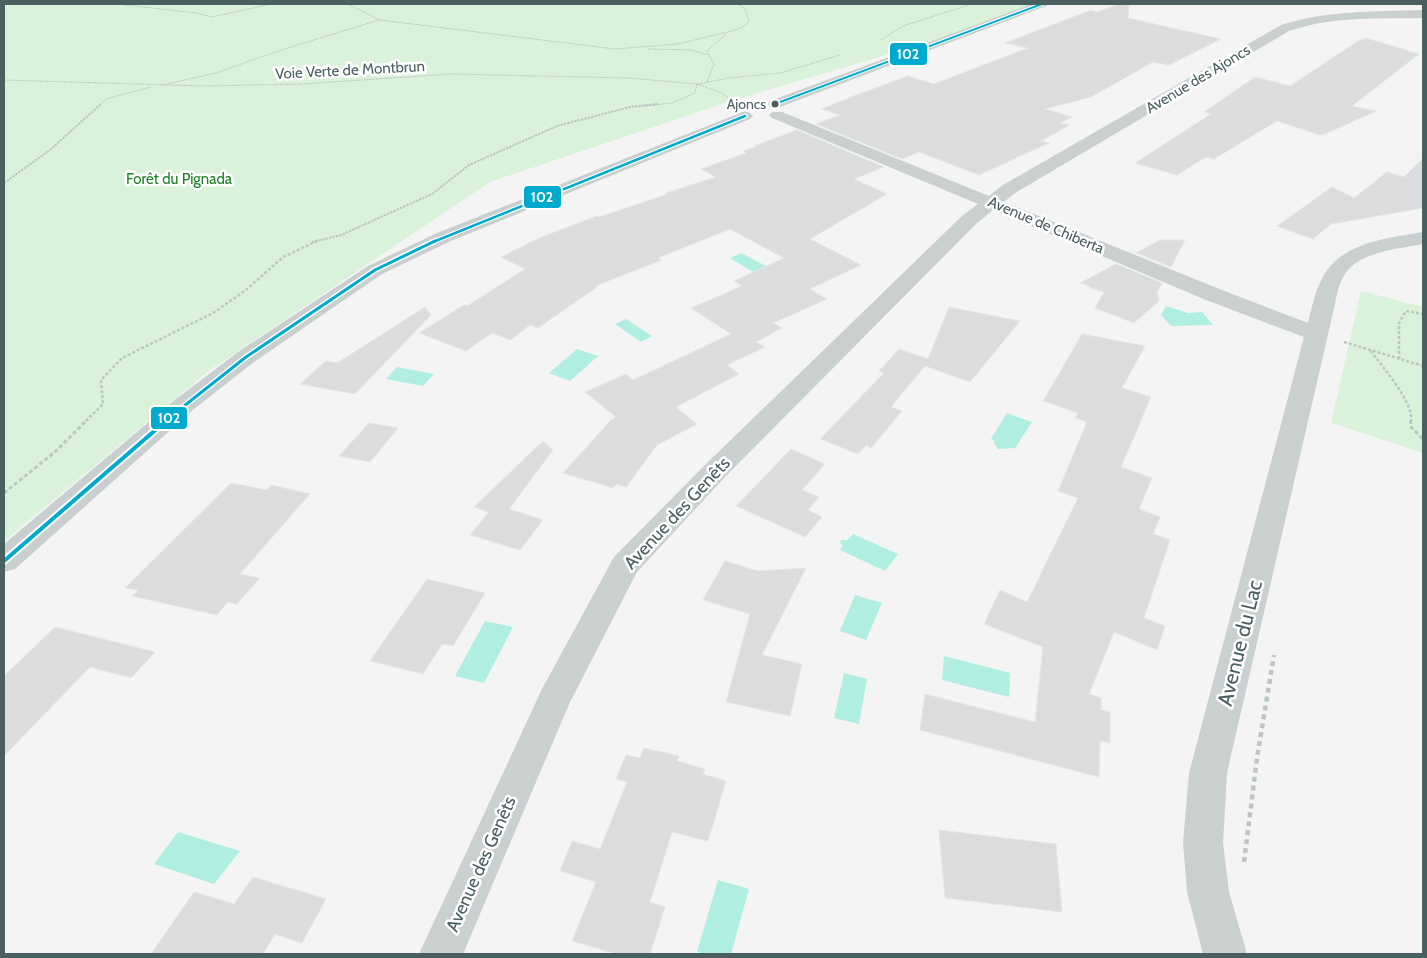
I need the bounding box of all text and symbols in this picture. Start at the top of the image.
street label: Avenue des Ajoncs [1143,41,1253,117]
line badge: 102 [889,42,928,66]
text: 102 [897,45,919,63]
street label: Voie Verte de Montbrun [275,57,425,83]
place label: Ajoncs [727,95,766,113]
marker: Ajoncs [770,99,780,109]
park label: Forêt du Pignada [126,170,233,188]
line badge: 102 [523,185,562,209]
text: 102 [531,188,553,206]
street label: Avenue de Chiberta [985,193,1107,258]
line badge: 102 [150,406,188,430]
text: 102 [158,409,180,427]
street label: Avenue des Genêts [619,452,735,574]
street label: Avenue du Lac [1212,577,1267,708]
street label: Avenue des Genêts [441,793,521,935]

